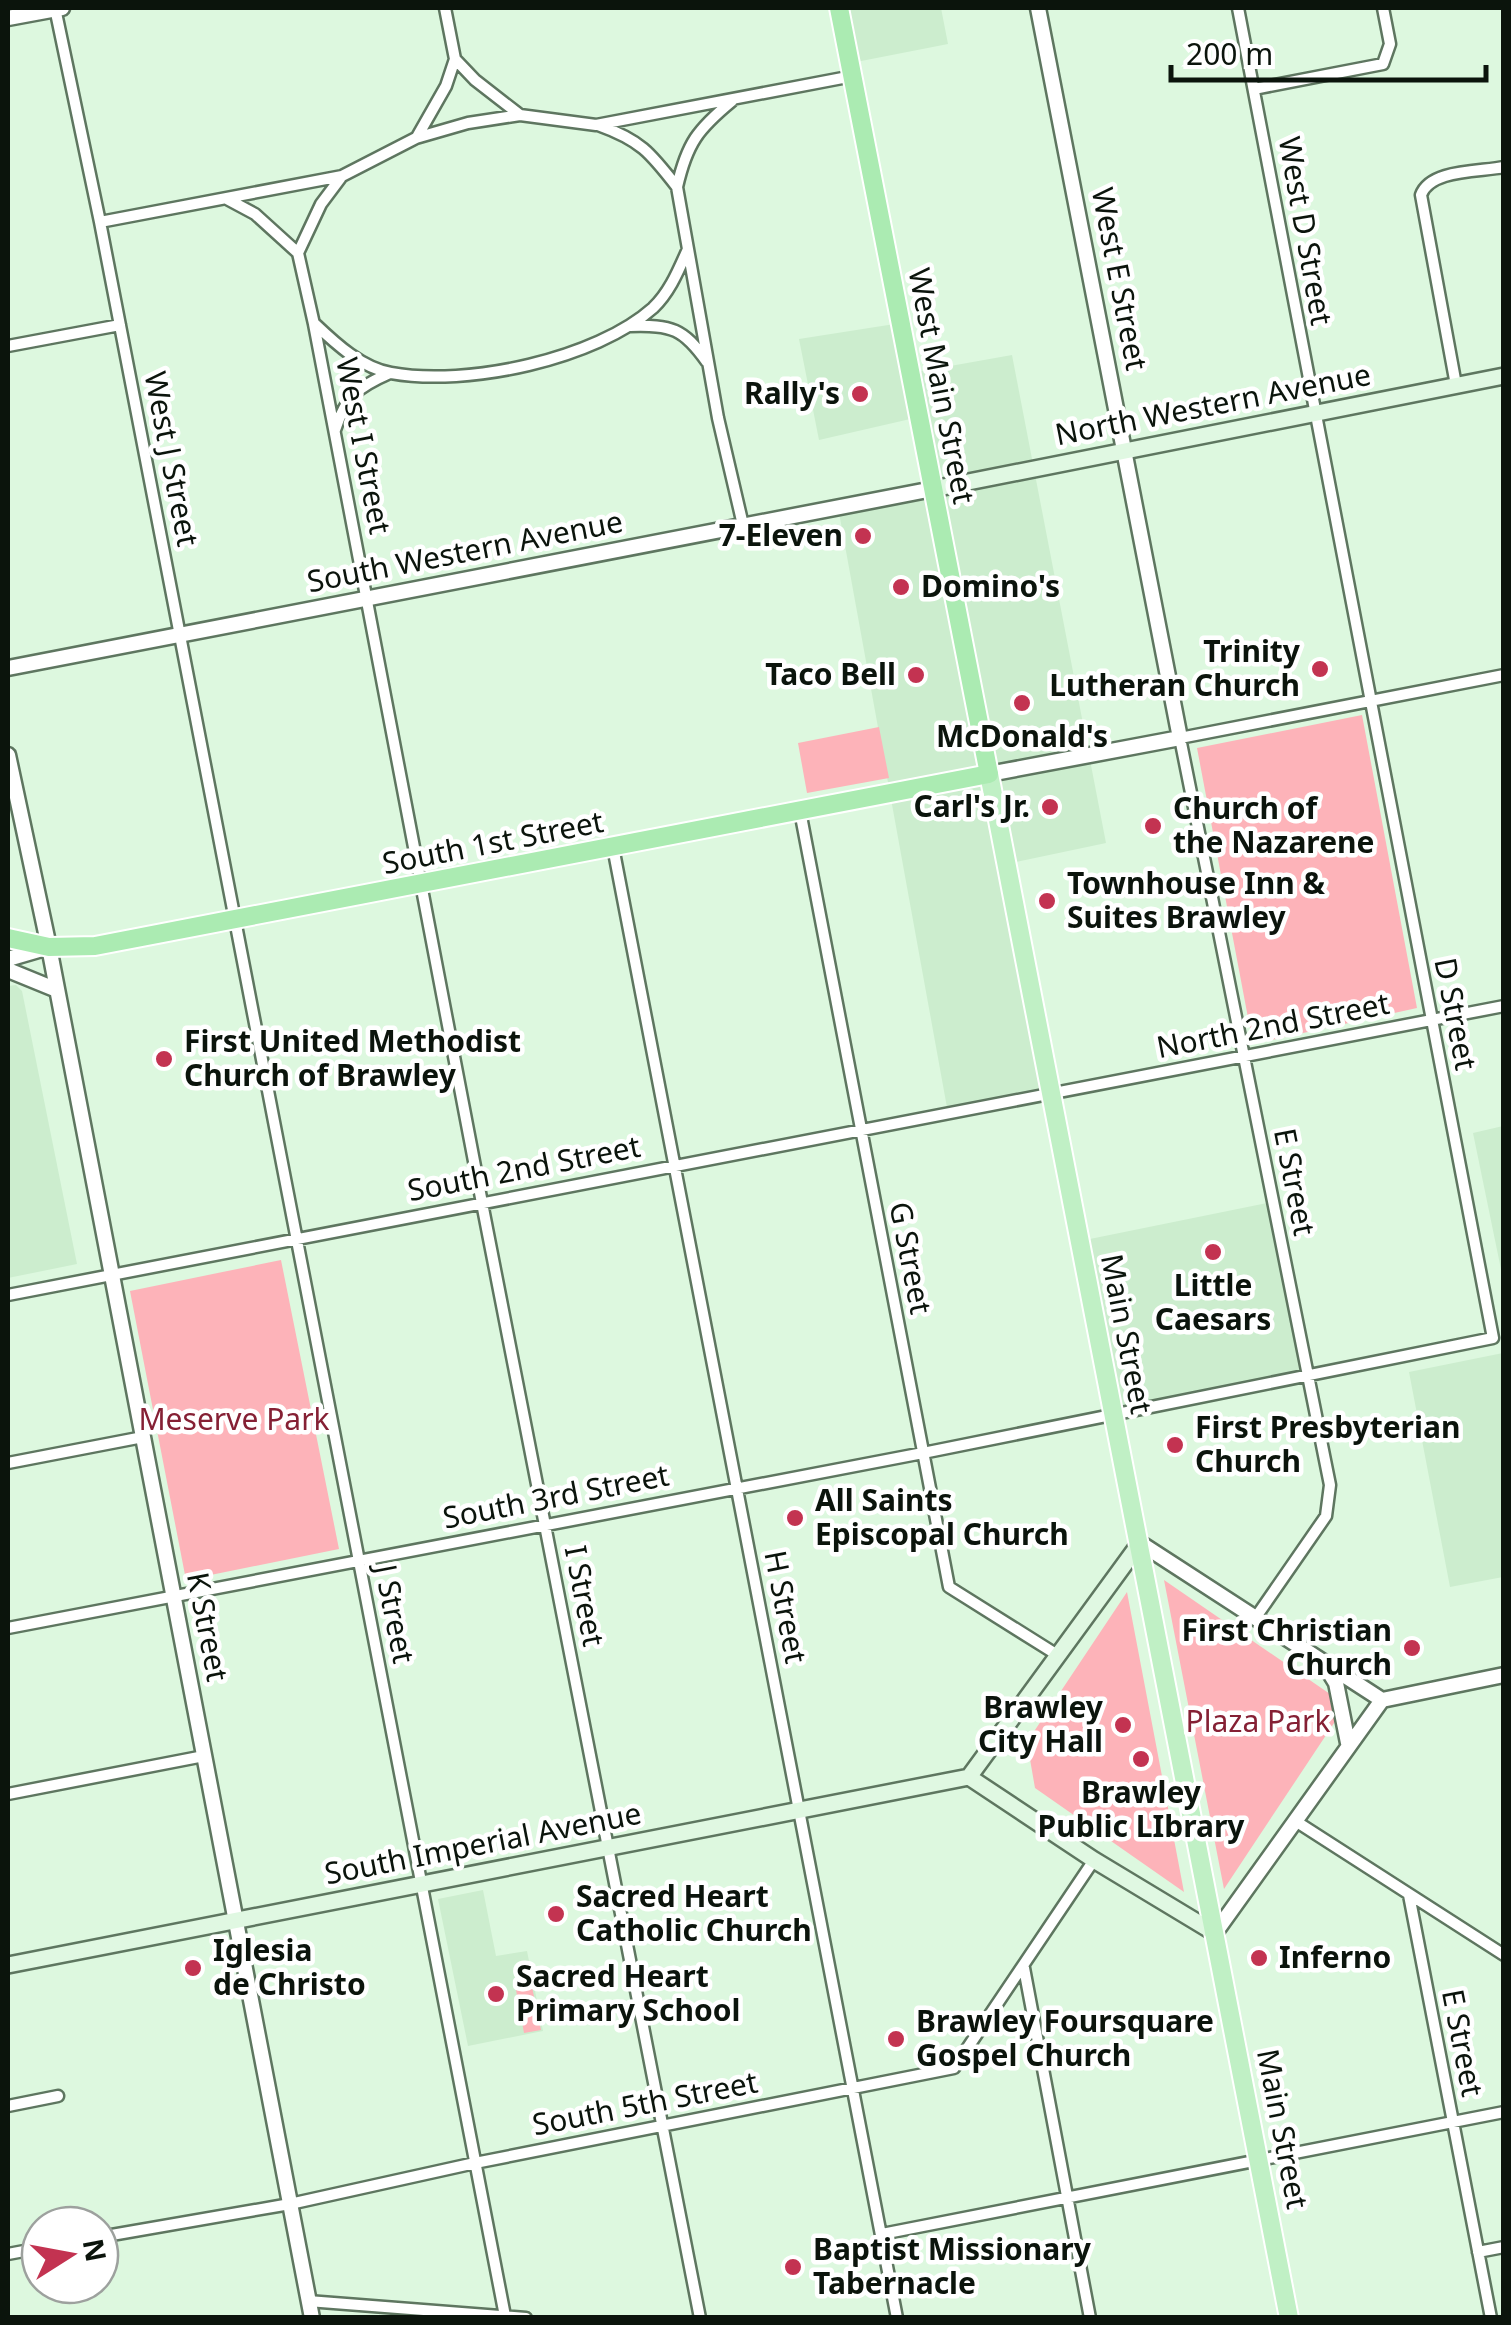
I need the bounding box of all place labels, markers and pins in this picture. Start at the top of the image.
place label: Rally's [744,372,840,413]
marker: Rally's [849,383,871,405]
place label: 7-Eleven [719,514,843,555]
marker: 7-Eleven [852,525,874,547]
place label: Domino's [921,565,1060,606]
marker: Domino's [890,576,912,598]
place label: Trinity Lutheran Church [1049,630,1301,705]
place label: Taco Bell [765,653,896,694]
marker: Trinity Lutheran Church [1309,658,1331,680]
marker: Taco Bell [905,664,927,686]
marker: McDonald's [1011,692,1033,714]
place label: McDonald's [936,715,1108,756]
place label: Carl's Jr. [914,785,1030,826]
place label: Church of the Nazarene [1173,787,1374,862]
marker: Carl's Jr. [1039,796,1061,818]
marker: Church of the Nazarene [1142,815,1164,837]
place label: Townhouse Inn & Suites Brawley [1067,862,1326,937]
marker: Townhouse Inn & Suites Brawley [1036,890,1058,912]
place label: First United Methodist Church of Brawley [184,1020,521,1095]
marker: First United Methodist Church of Brawley [153,1048,175,1070]
marker: Little Caesars [1202,1241,1224,1263]
place label: Little Caesars [1155,1264,1271,1339]
place label: First Presbyterian Church [1195,1406,1460,1481]
marker: First Presbyterian Church [1164,1434,1186,1456]
place label: All Saints Episcopal Church [815,1479,1069,1554]
marker: All Saints Episcopal Church [784,1507,806,1529]
place label: First Christian Church [1182,1609,1392,1684]
marker: First Christian Church [1401,1637,1423,1659]
place label: Brawley City Hall [978,1686,1104,1761]
marker: Brawley City Hall [1112,1714,1134,1736]
marker: Brawley Public LIbrary [1130,1748,1152,1770]
place label: Brawley Public LIbrary [1038,1771,1245,1846]
place label: Sacred Heart Catholic Church [576,1875,812,1950]
marker: Sacred Heart Catholic Church [545,1903,567,1925]
place label: Iglesia de Christo [213,1929,366,2004]
place label: Inferno [1279,1936,1391,1977]
marker: Inferno [1248,1947,1270,1969]
place label: Sacred Heart Primary School [516,1955,741,2030]
marker: Iglesia de Christo [182,1957,204,1979]
marker: Sacred Heart Primary School [485,1983,507,2005]
place label: Brawley Foursquare Gospel Church [916,2000,1214,2075]
marker: Brawley Foursquare Gospel Church [885,2028,907,2050]
place label: Baptist Missionary Tabernacle [813,2228,1092,2303]
marker: Baptist Missionary Tabernacle [782,2256,804,2278]

